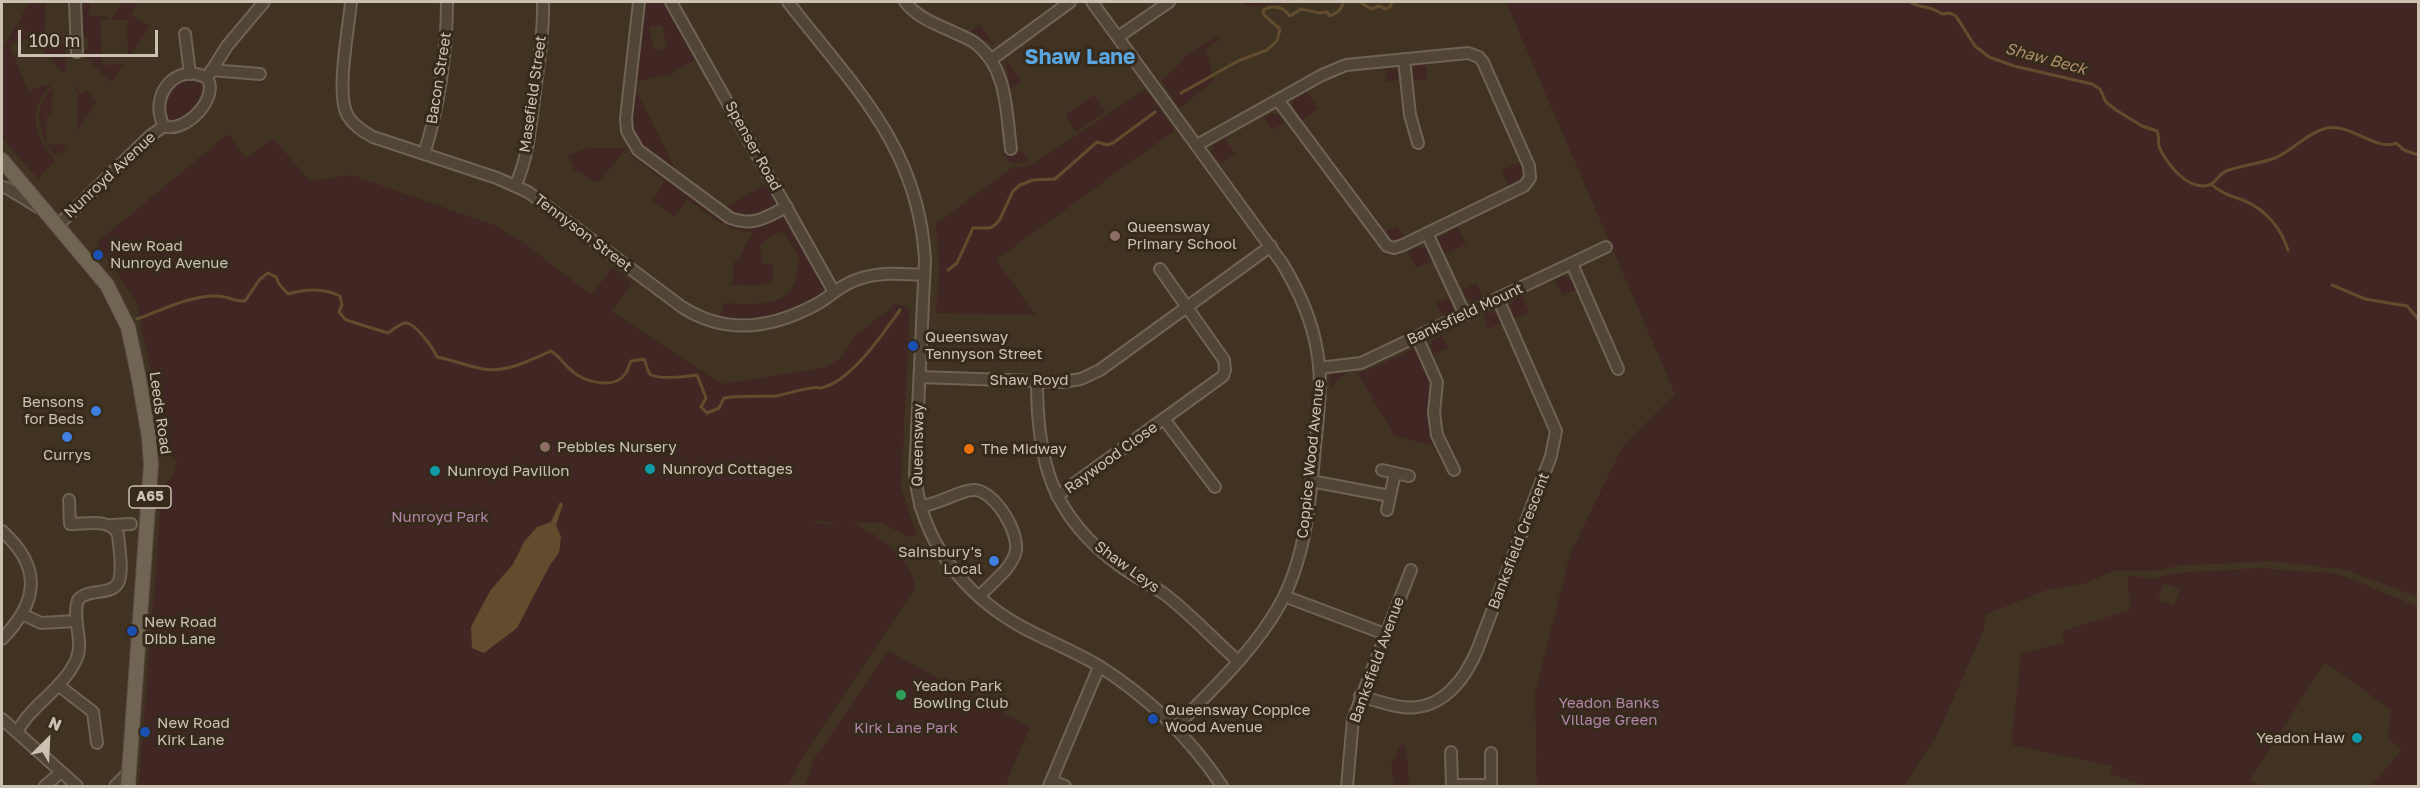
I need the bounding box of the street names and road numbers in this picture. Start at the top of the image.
street label: Bacon Street [423,31,455,125]
street label: Masefield Street [516,34,550,154]
street label: Spenser Road [721,98,785,194]
street label: Nunroyd Avenue [61,128,159,222]
street label: Tennyson Street [531,190,635,276]
street label: Banksfield Mount [1404,279,1526,349]
street label: Leeds Road [145,370,175,456]
street label: Shaw Royd [989,371,1069,389]
street label: Coppice Wood Avenue [1294,378,1328,540]
street label: Queensway [908,403,928,487]
street label: Raywood Close [1061,418,1161,498]
street label: Banksfield Crescent [1485,470,1553,612]
road number: A65 [129,486,171,508]
street label: Shaw Leys [1091,537,1163,597]
street label: Banksfield Avenue [1346,594,1408,726]

